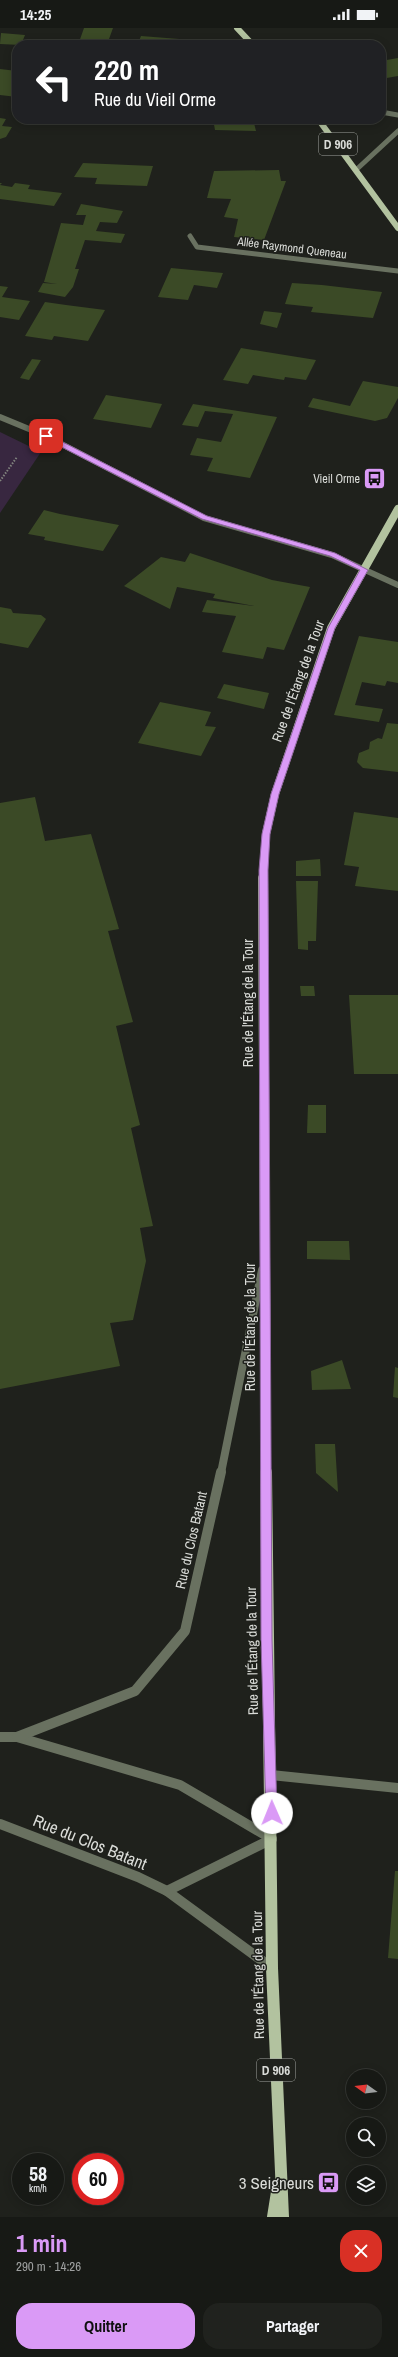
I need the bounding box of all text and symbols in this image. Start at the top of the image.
text: 14:25 [20,4,51,25]
text: 220 m [94,51,159,89]
icon: left [28,56,80,108]
text: Rue du Vieil Orme [94,87,216,112]
road number: D 906 [319,133,357,155]
street label: Allée Raymond Queneau [235,233,348,263]
pin [29,419,63,453]
icon: arrive [35,425,57,447]
bus stop icon: Vieil Orme [362,466,388,492]
place label: Vieil Orme [313,471,360,487]
street label: Rue de l'Étang de la Tour [268,617,328,744]
street label: Rue de l'Étang de la Tour [239,939,257,1067]
street label: Rue de l'Étang de la Tour [241,1263,259,1391]
street label: Rue du Clos Batant [171,1489,211,1591]
street label: Rue de l'Étang de la Tour [242,1586,262,1715]
position arrow [251,1792,293,1834]
street label: Rue du Clos Batant [30,1808,151,1875]
street label: Rue de l'Étang de la Tour [248,1910,268,2039]
road number: D 906 [257,2059,295,2081]
north arrow [346,2069,386,2109]
map controls [346,2069,386,2205]
button: search [346,2117,386,2157]
speed limit sign: 60 [72,2153,124,2205]
text: 58 [29,2160,47,2187]
button: layers [346,2165,386,2205]
bus stop icon: 3 Seigneurs [316,2170,342,2196]
place label: 3 Seigneurs [239,2171,314,2194]
text: km/h [29,2182,47,2195]
text: 1 min [16,2227,67,2259]
button: close [340,2230,382,2272]
text: 290 m · 14:26 [16,2258,81,2275]
button: Quitter [16,2303,195,2349]
button: Partager [203,2303,382,2349]

